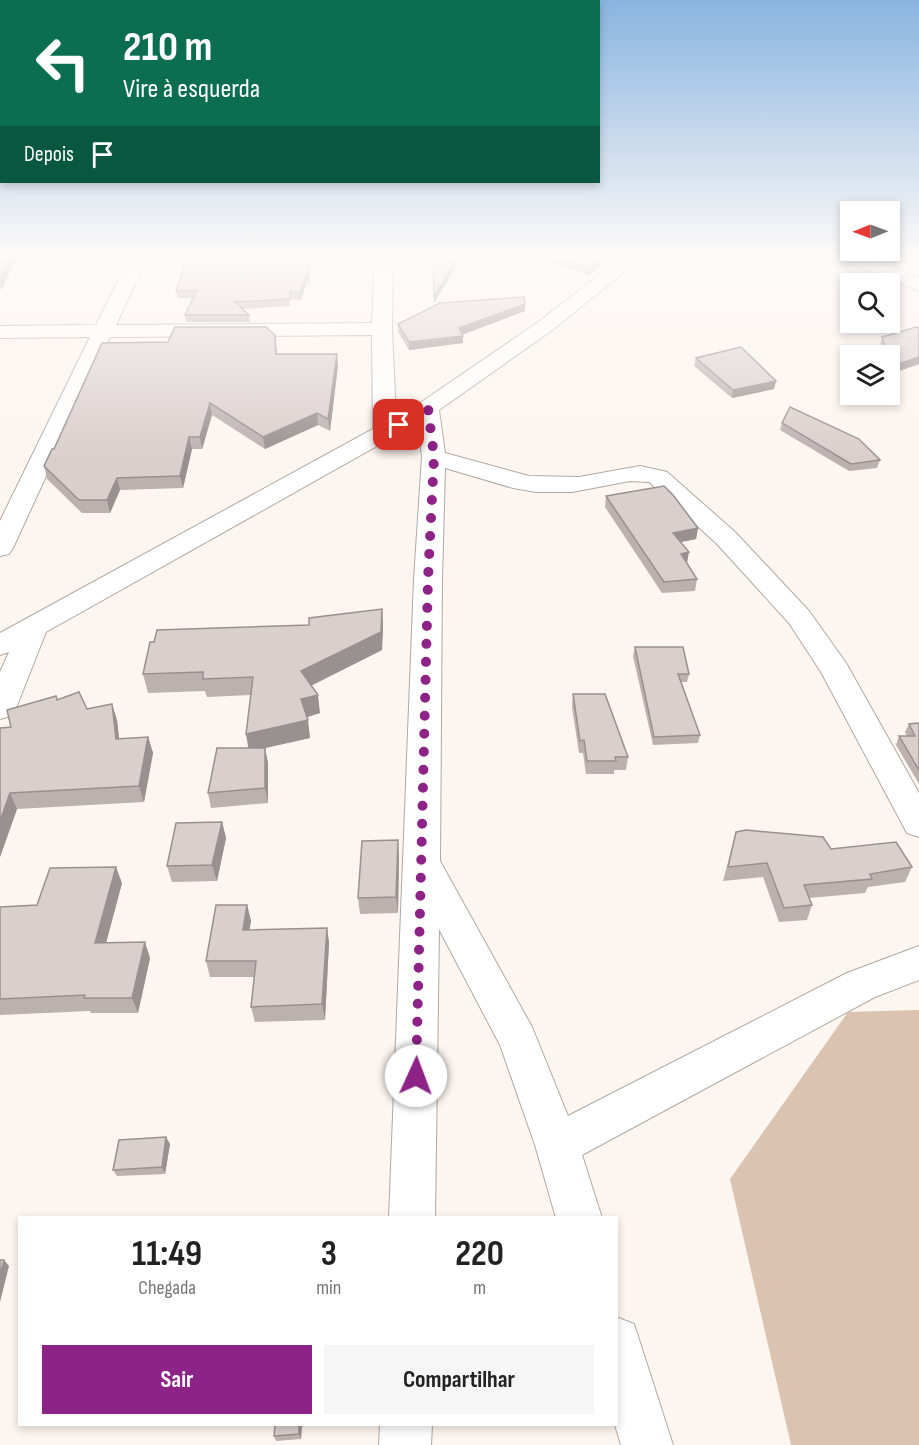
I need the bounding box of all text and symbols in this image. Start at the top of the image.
text: 210 m [123,22,212,73]
icon: left [24,24,102,102]
text: Vire à esquerda [123,73,260,105]
icon: arrive [86,138,119,171]
text: Depois [24,141,74,168]
north arrow [840,201,900,261]
map controls [840,201,900,405]
button: search [840,273,900,333]
button: layers [840,345,900,405]
pin [373,399,424,450]
icon: arrive [382,408,415,441]
position arrow [384,1044,448,1108]
text: 11:49 [132,1233,202,1276]
text: 3 [321,1233,337,1276]
text: 220 [455,1233,504,1276]
text: Chegada [138,1276,196,1300]
text: min [316,1276,341,1300]
text: m [473,1276,486,1300]
button: Sair [42,1345,312,1414]
button: Compartilhar [324,1345,594,1414]

